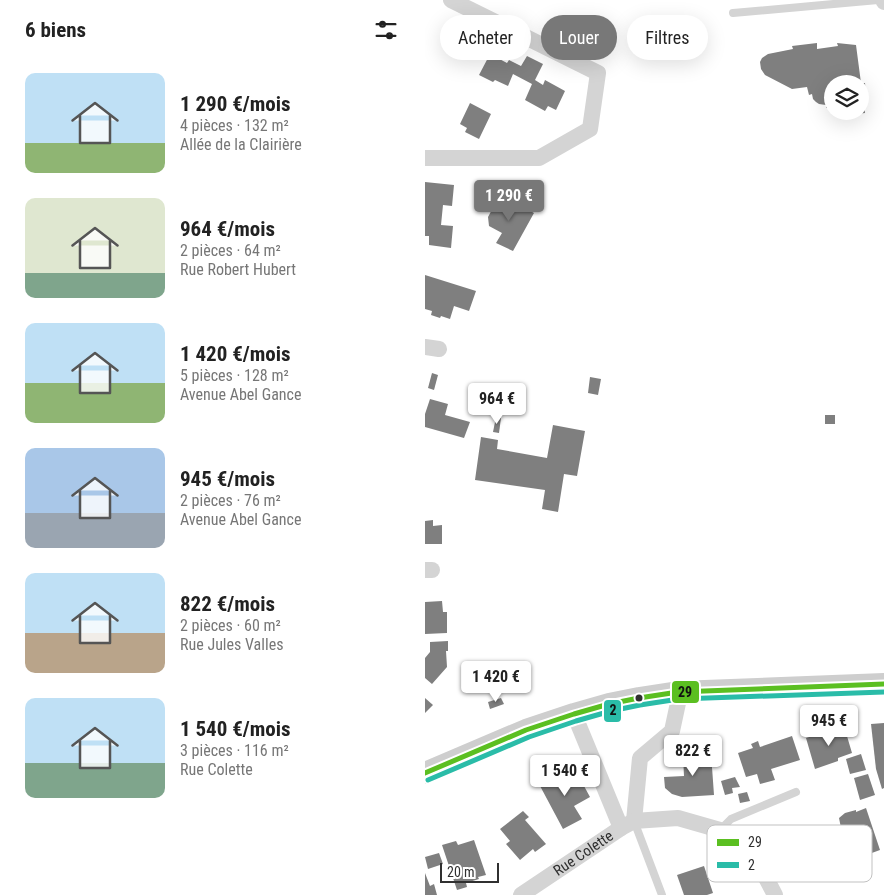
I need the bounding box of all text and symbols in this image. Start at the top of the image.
chip: Acheter [440,15,531,60]
chip: Louer [541,15,617,60]
chip: Filtres [627,15,708,60]
icon: filters [372,16,400,44]
text: 6 biens [25,18,86,42]
map controls [824,75,869,120]
button: layers [824,75,869,120]
text: 1 290 €/mois [180,92,291,116]
icon: home [65,93,125,153]
text: 4 pièces · 132 m² [180,116,289,135]
text: Allée de la Clairière [180,135,302,154]
pin: 1 290 € [463,180,555,222]
text: 1 290 € [485,186,533,205]
text: 964 €/mois [180,217,275,241]
icon: home [65,218,125,278]
text: 2 pièces · 64 m² [180,241,281,260]
text: Rue Robert Hubert [180,260,296,279]
text: 1 420 €/mois [180,342,291,366]
icon: home [65,343,125,403]
text: 5 pièces · 128 m² [180,366,289,385]
pin: 964 € [462,382,532,425]
text: Avenue Abel Gance [180,385,301,404]
text: 964 € [479,389,515,408]
text: 945 €/mois [180,467,275,491]
icon: home [65,468,125,528]
text: 2 pièces · 76 m² [180,491,281,510]
text: Avenue Abel Gance [180,510,301,529]
text: 822 €/mois [180,592,275,616]
icon: home [65,593,125,653]
text: 2 pièces · 60 m² [180,616,281,635]
text: Rue Jules Valles [180,635,283,654]
pin: 1 420 € [450,660,542,703]
text: 1 420 € [472,667,520,686]
line badge: 29 [671,680,700,704]
text: 29 [678,684,692,700]
unlabelled marker [634,693,644,703]
line badge: 2 [603,699,622,723]
text: 2 [609,702,617,718]
pin: 945 € [794,704,864,747]
text: 945 € [811,711,847,730]
text: 1 540 €/mois [180,717,291,741]
icon: home [65,718,125,778]
pin: 822 € [658,734,728,777]
text: 3 pièces · 116 m² [180,741,289,760]
text: 822 € [675,741,711,760]
pin: 1 540 € [519,754,611,797]
text: Rue Colette [180,760,253,779]
text: 1 540 € [541,761,589,780]
legend [707,825,872,882]
street label: Rue Colette [550,827,617,880]
text: 29 [748,834,762,850]
text: 2 [748,857,755,873]
scale bar [440,860,499,883]
text: 20 m [447,864,475,880]

